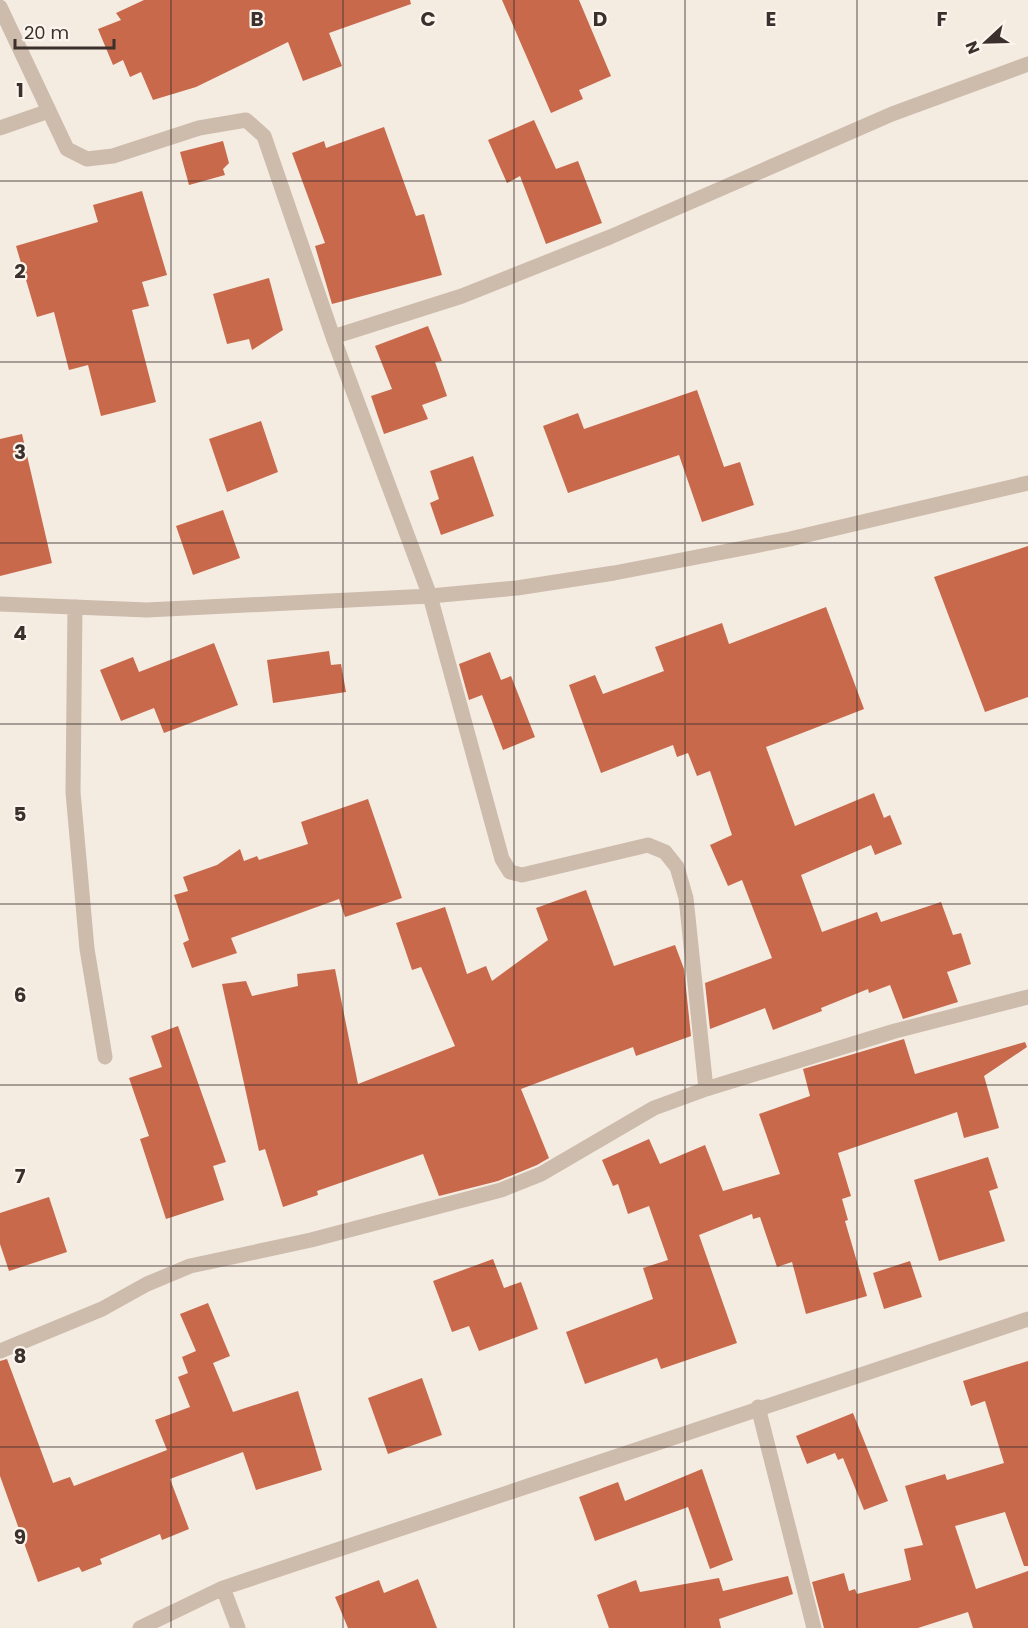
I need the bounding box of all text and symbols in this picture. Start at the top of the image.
text: B [250,5,264,33]
text: C [420,5,436,33]
text: D [593,5,607,33]
text: E [766,5,776,33]
text: F [937,5,948,33]
scale bar [15,12,114,50]
north arrow [956,12,1016,72]
text: 20 m [24,20,69,45]
text: N [960,38,985,57]
text: 1 [16,76,24,104]
text: 2 [14,257,26,285]
text: 3 [14,438,26,466]
text: 4 [13,619,27,647]
text: 5 [14,800,27,828]
text: 6 [14,981,26,1009]
text: 7 [15,1162,26,1190]
text: 8 [14,1342,26,1370]
text: 9 [14,1523,26,1551]

